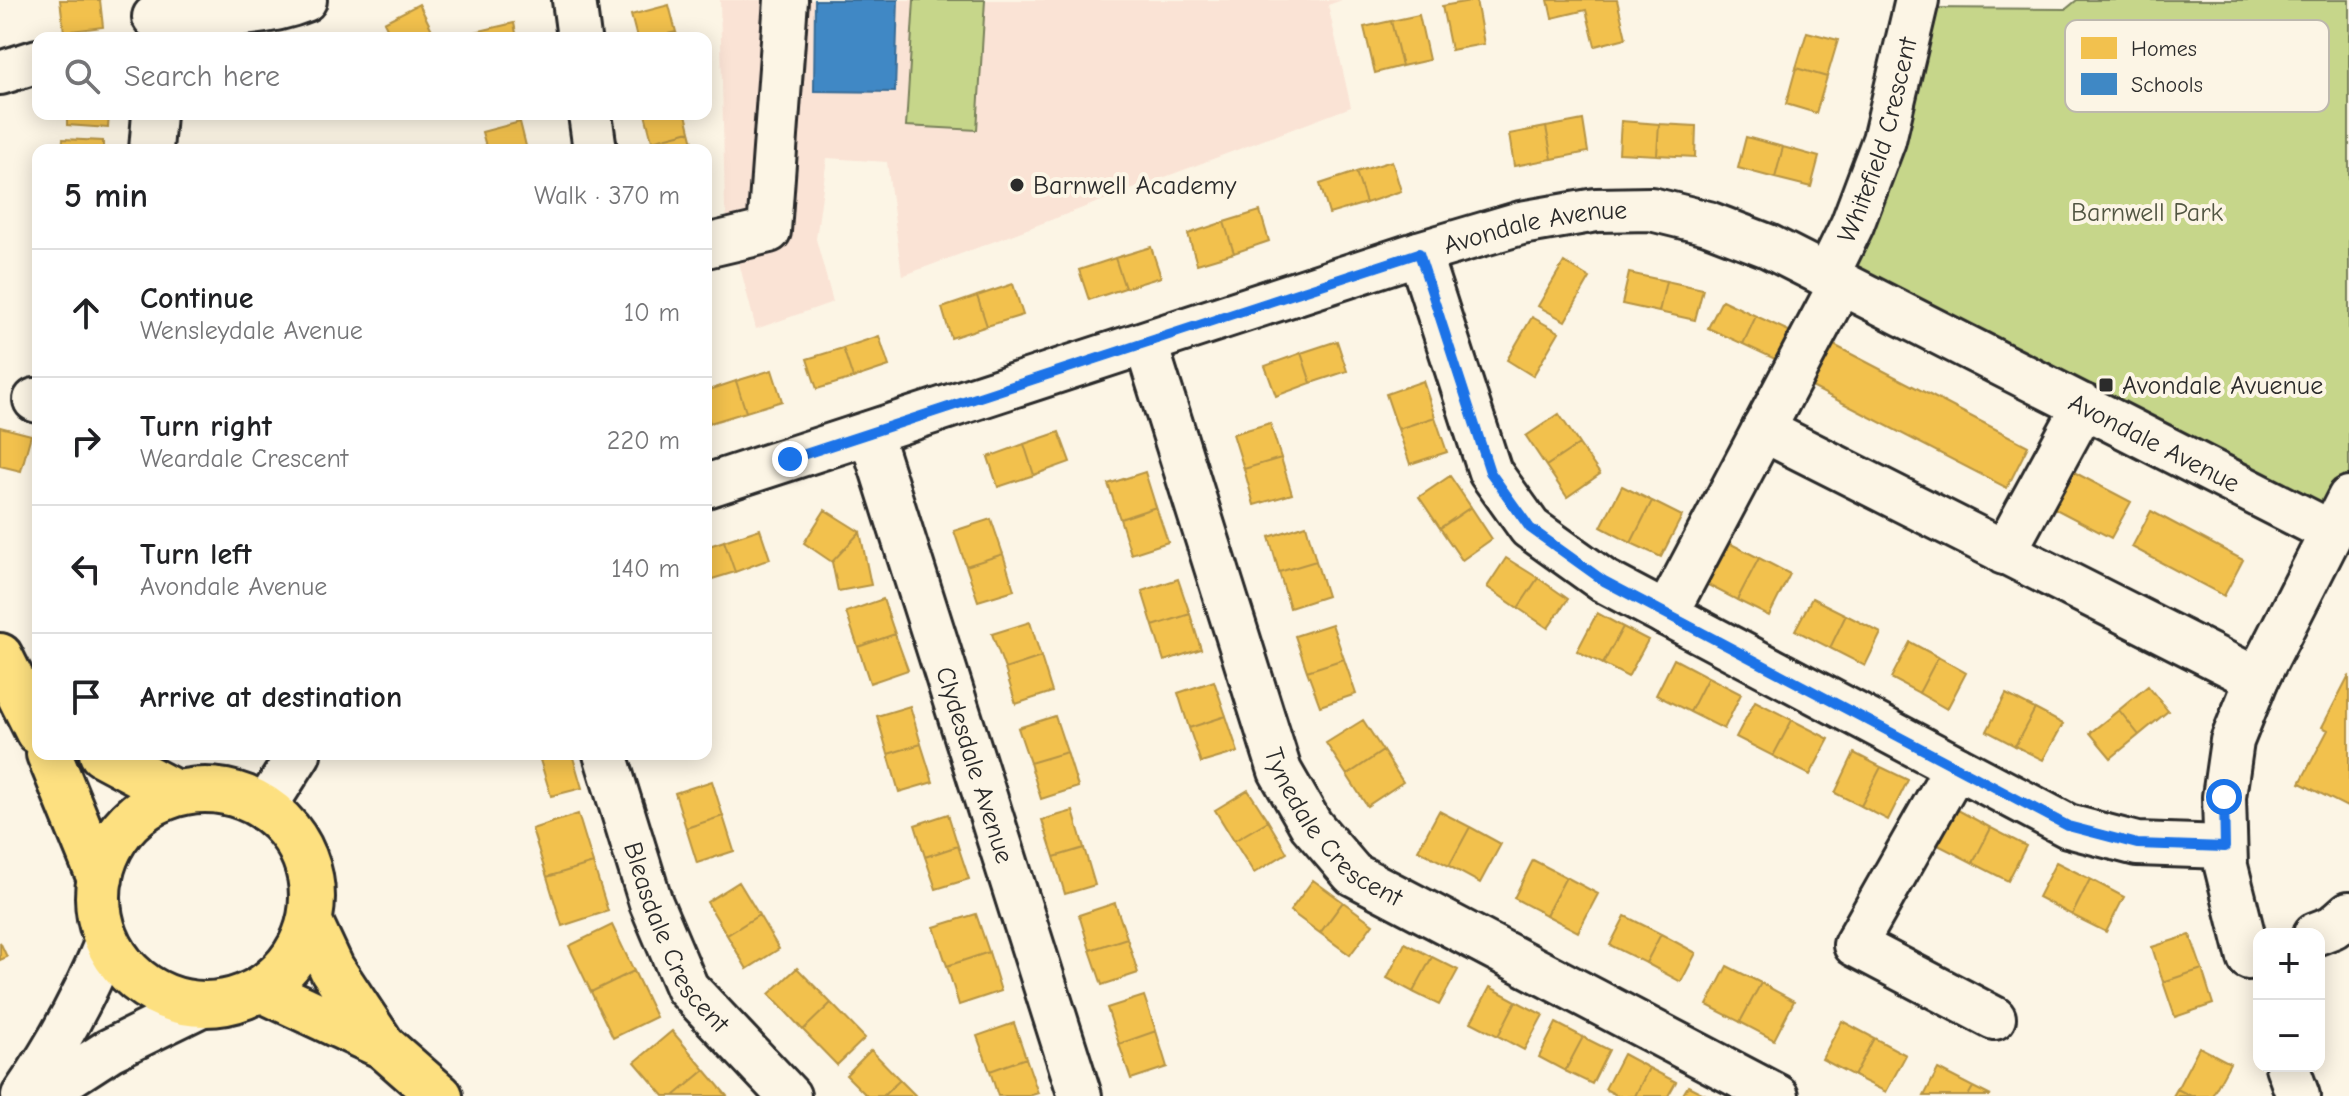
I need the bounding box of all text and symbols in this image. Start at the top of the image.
legend [2065,20,2329,112]
search box [32,32,712,120]
street label: Whitefield Crescent [1832,33,1924,248]
text: Homes [2131,36,2197,62]
icon: search [60,54,104,98]
text: Search here [124,59,280,94]
text: Schools [2131,72,2203,98]
place label: Barnwell Academy [1033,171,1237,201]
text: 5 min [64,176,148,216]
marker: Barnwell Academy [1008,176,1026,194]
text: Walk · 370 m [534,181,680,211]
street label: Avondale Avenue [1440,195,1627,261]
park label: Barnwell Park [2071,198,2224,228]
text: Continue [140,281,254,316]
icon: ahead [64,291,108,335]
text: 10 m [624,298,680,328]
text: Wensleydale Avenue [140,316,363,346]
place label: Avondale Avuenue [2122,371,2323,401]
marker: Avondale Avuenue [2097,376,2115,394]
street label: Avondale Avenue [2064,387,2244,499]
text: Turn right [140,409,272,444]
icon: right [64,419,108,463]
text: 220 m [607,426,680,456]
route end [772,441,808,477]
text: Weardale Crescent [140,444,348,474]
text: Turn left [140,537,252,572]
icon: left [64,547,108,591]
text: 140 m [611,554,680,584]
text: Avondale Avenue [140,572,327,602]
street label: Clydesdale Avenue [929,663,1019,867]
icon: arrive [64,675,108,719]
text: Arrive at destination [140,680,402,715]
street label: Tynedale Crescent [1258,744,1409,914]
route start [2206,779,2242,815]
street label: Bleasdale Crescent [617,838,736,1040]
map controls [2253,928,2325,1072]
button: + [2253,928,2325,1000]
button: − [2253,1000,2325,1072]

